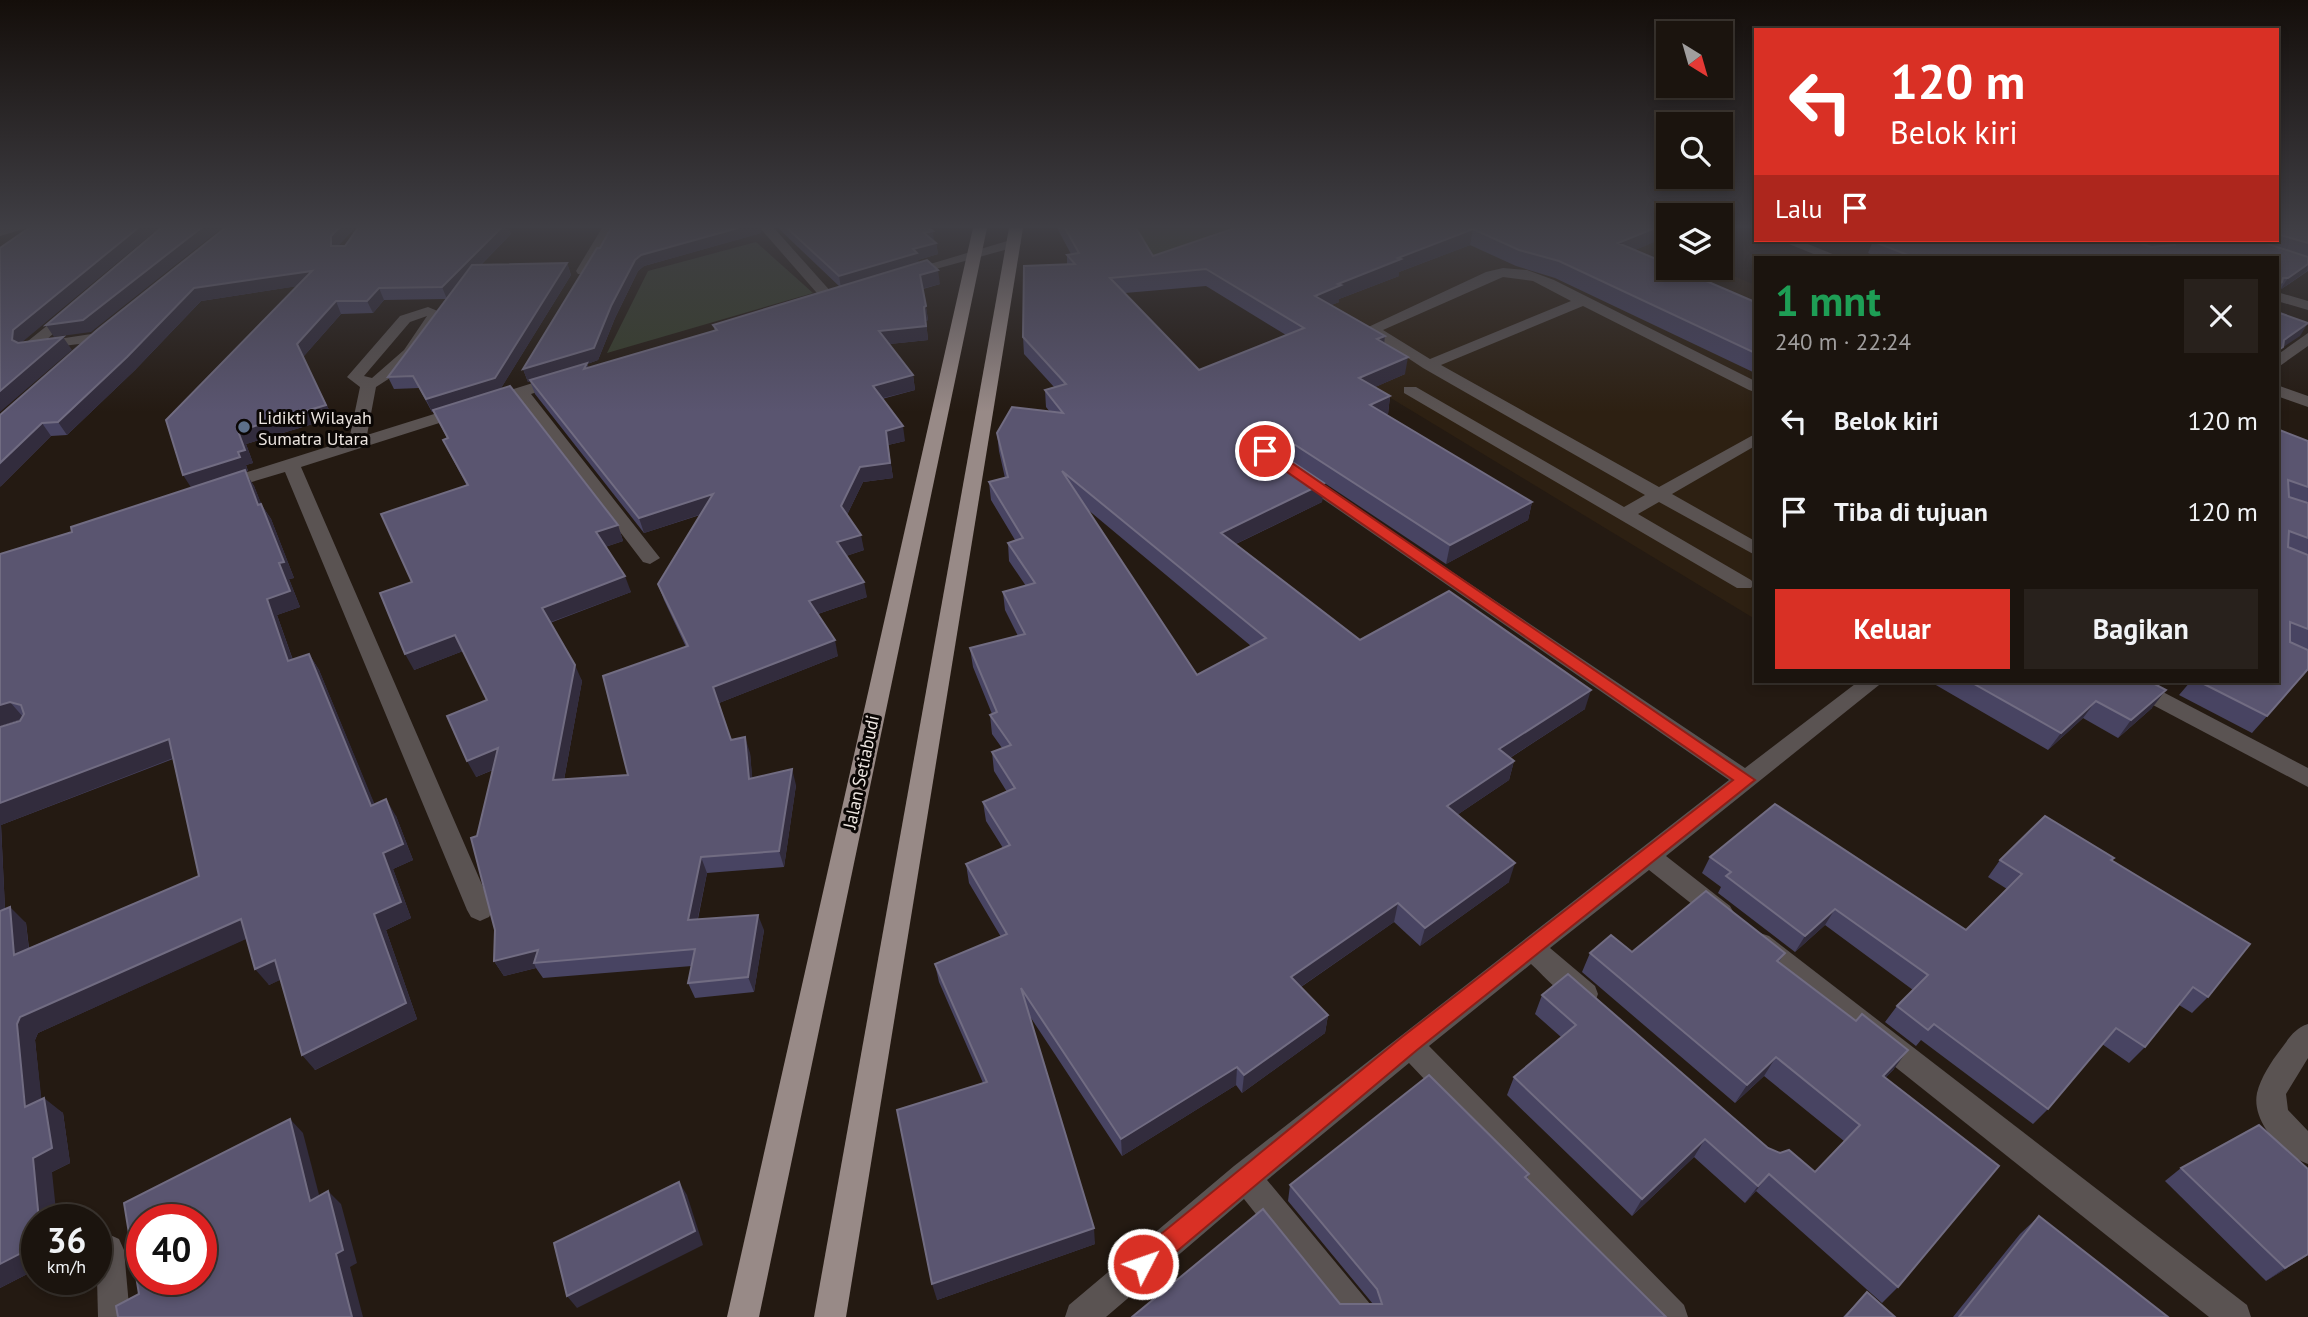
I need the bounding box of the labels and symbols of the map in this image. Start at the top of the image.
north arrow [1656,21,1732,98]
place label: Lidikti Wilayah Sumatra Utara [258,406,372,450]
marker: Lidikti Wilayah Sumatra Utara [236,419,252,435]
pin [1235,421,1295,481]
street label: Jalan Setiabudi [838,713,884,832]
speed limit sign: 40 [126,1204,217,1295]
position arrow [1106,1227,1180,1301]

